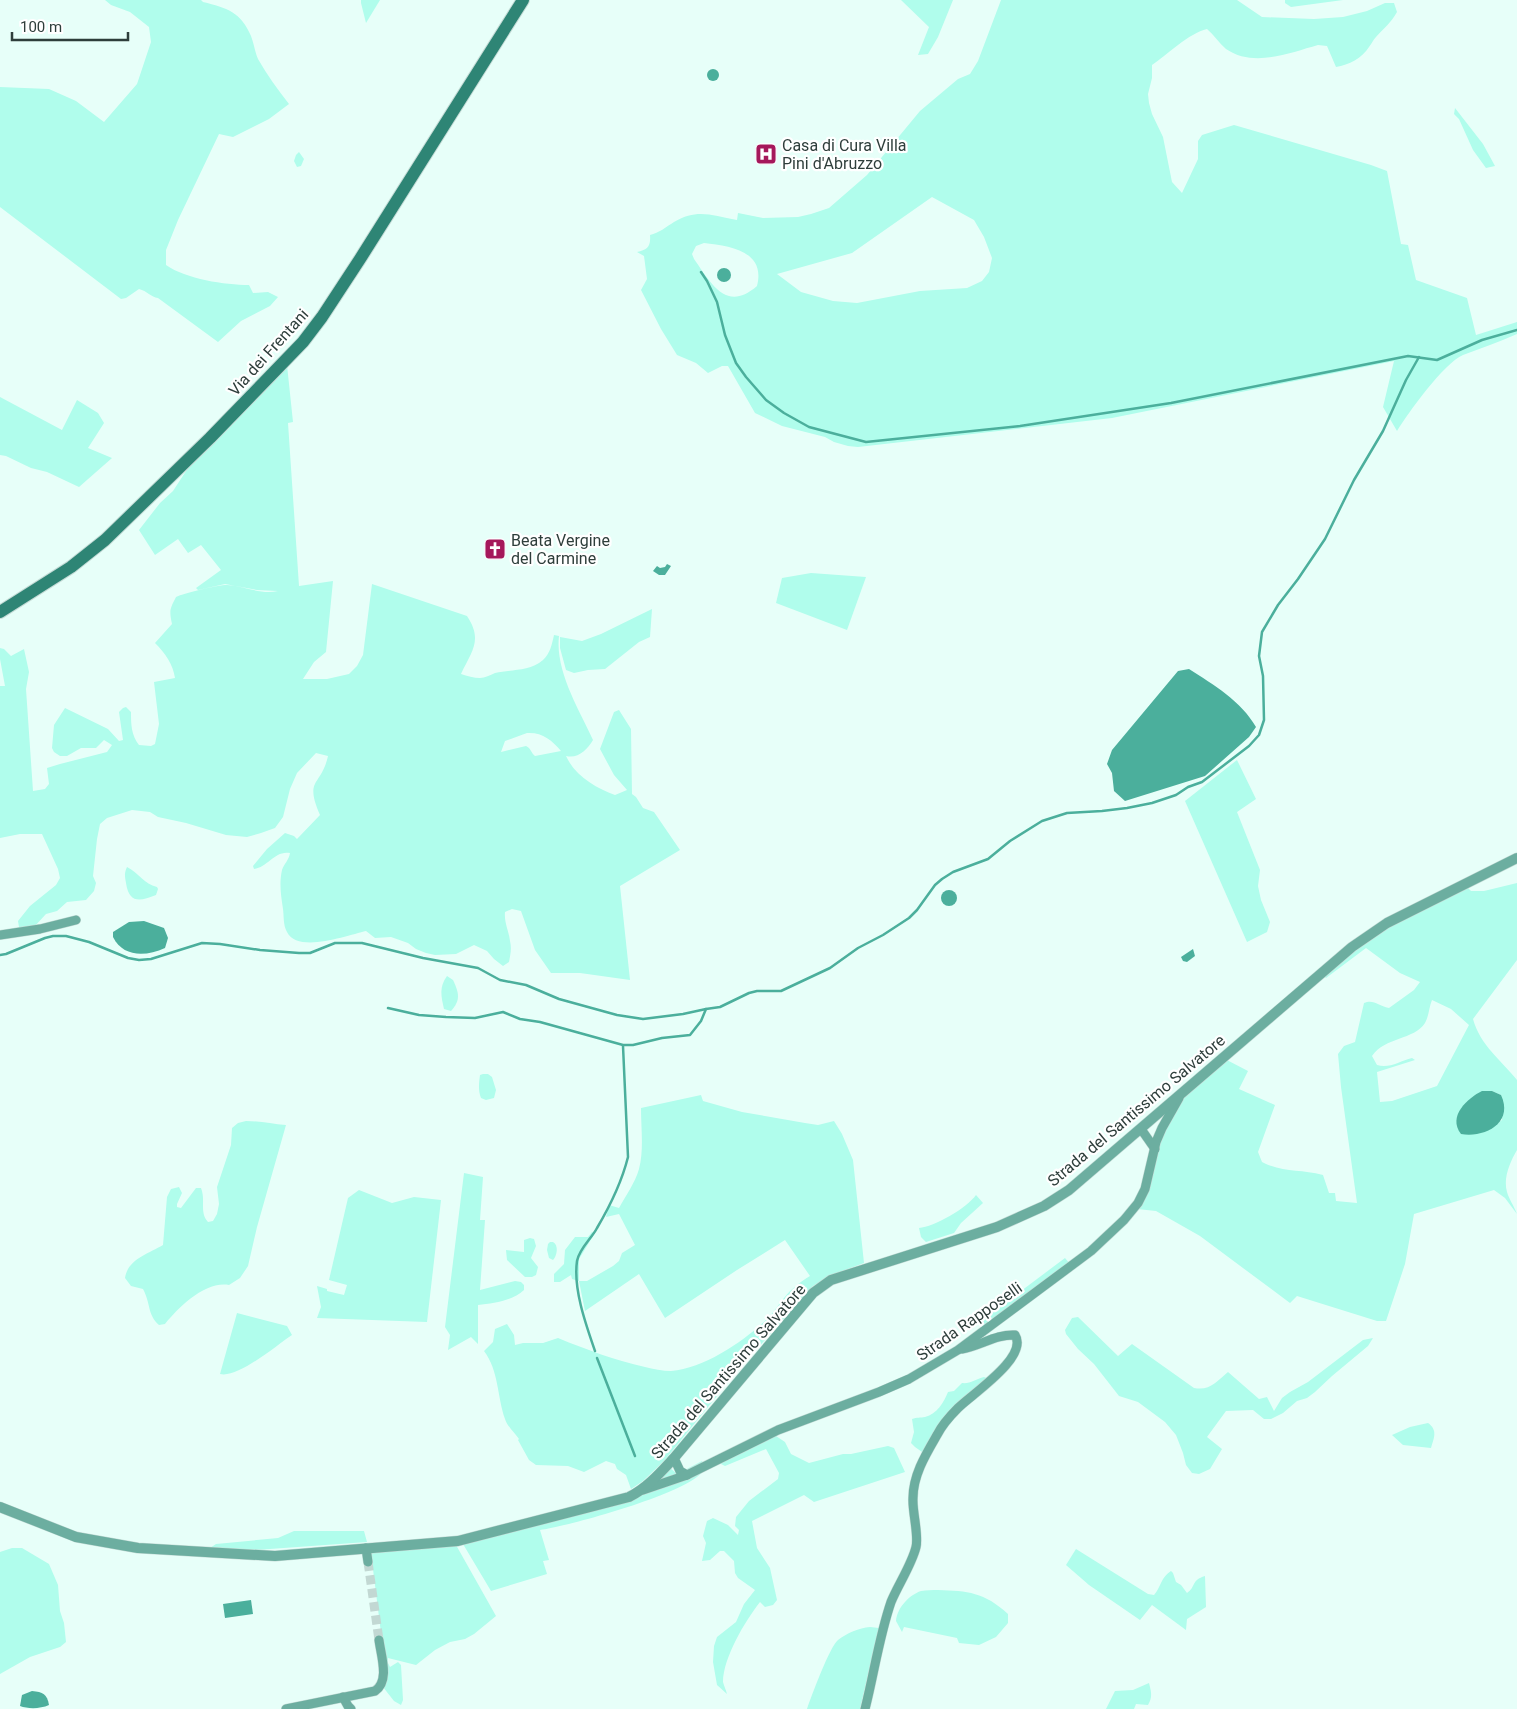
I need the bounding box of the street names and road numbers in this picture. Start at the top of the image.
street label: Via dei Frentani [225,305,312,400]
street label: Strada del Santissimo Salvatore [1044,1031,1229,1190]
street label: Strada Rapposelli [913,1278,1026,1365]
street label: Strada del Santissimo Salvatore [647,1280,810,1463]

